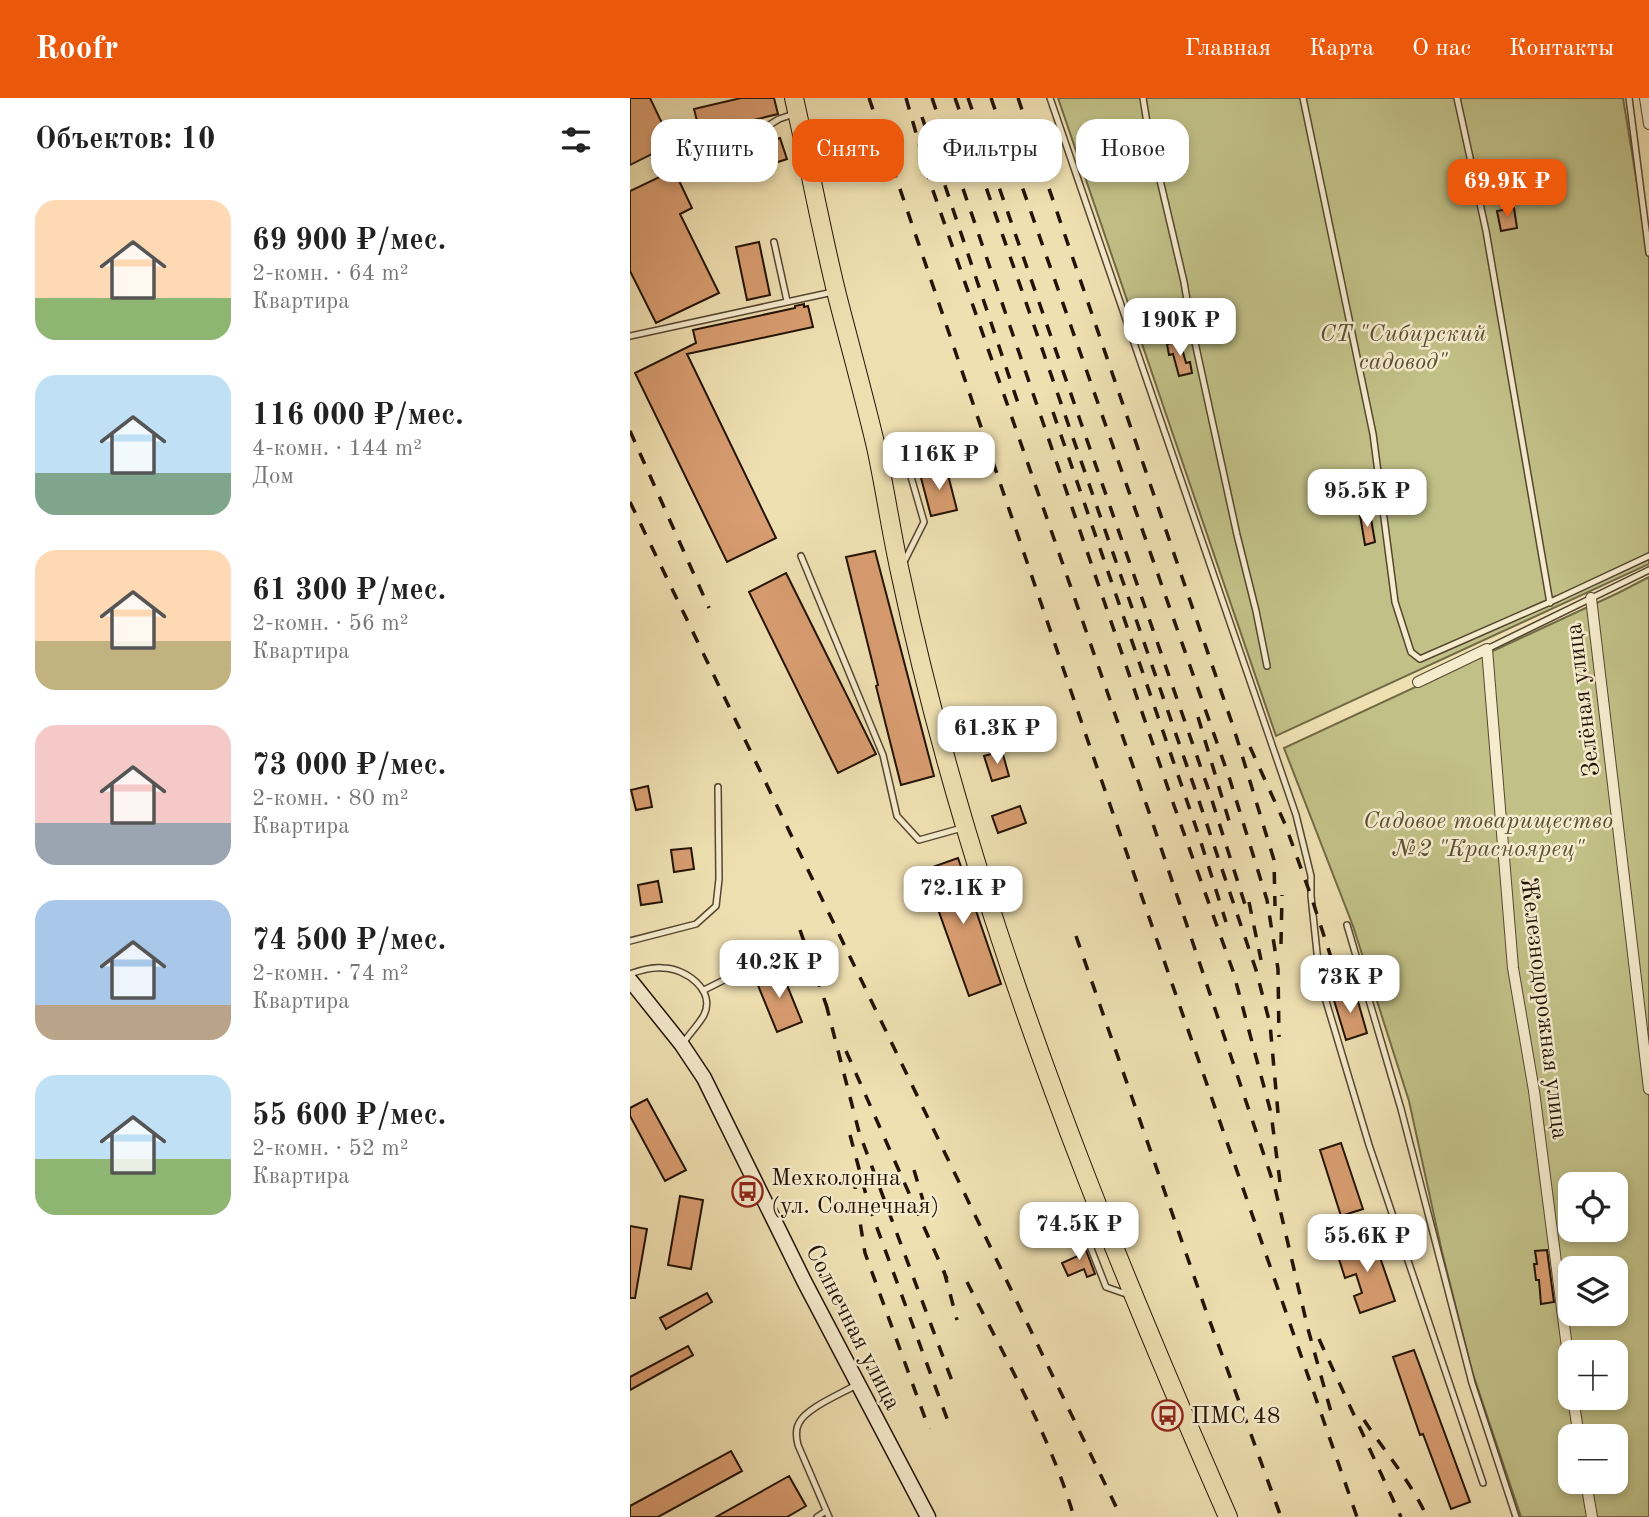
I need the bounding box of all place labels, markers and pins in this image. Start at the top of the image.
pin: 69.9K ₽ [1442,159,1572,219]
pin: 190K ₽ [1123,299,1237,358]
pin: 116K ₽ [882,432,996,492]
pin: 95.5K ₽ [1302,470,1432,529]
pin: 61.3K ₽ [932,706,1062,766]
pin: 72.1K ₽ [898,866,1028,926]
pin: 40.2K ₽ [714,940,844,1000]
pin: 73K ₽ [1301,956,1399,1015]
place label: Мехколонна (ул. Солнечная) [771,1167,939,1219]
bus stop icon: Мехколонна (ул. Солнечная) [731,1174,765,1208]
pin: 74.5K ₽ [1014,1202,1144,1262]
pin: 55.6K ₽ [1302,1214,1432,1274]
bus stop icon: ПМС 48 [1151,1398,1185,1432]
place label: ПМС 48 [1191,1405,1281,1429]

